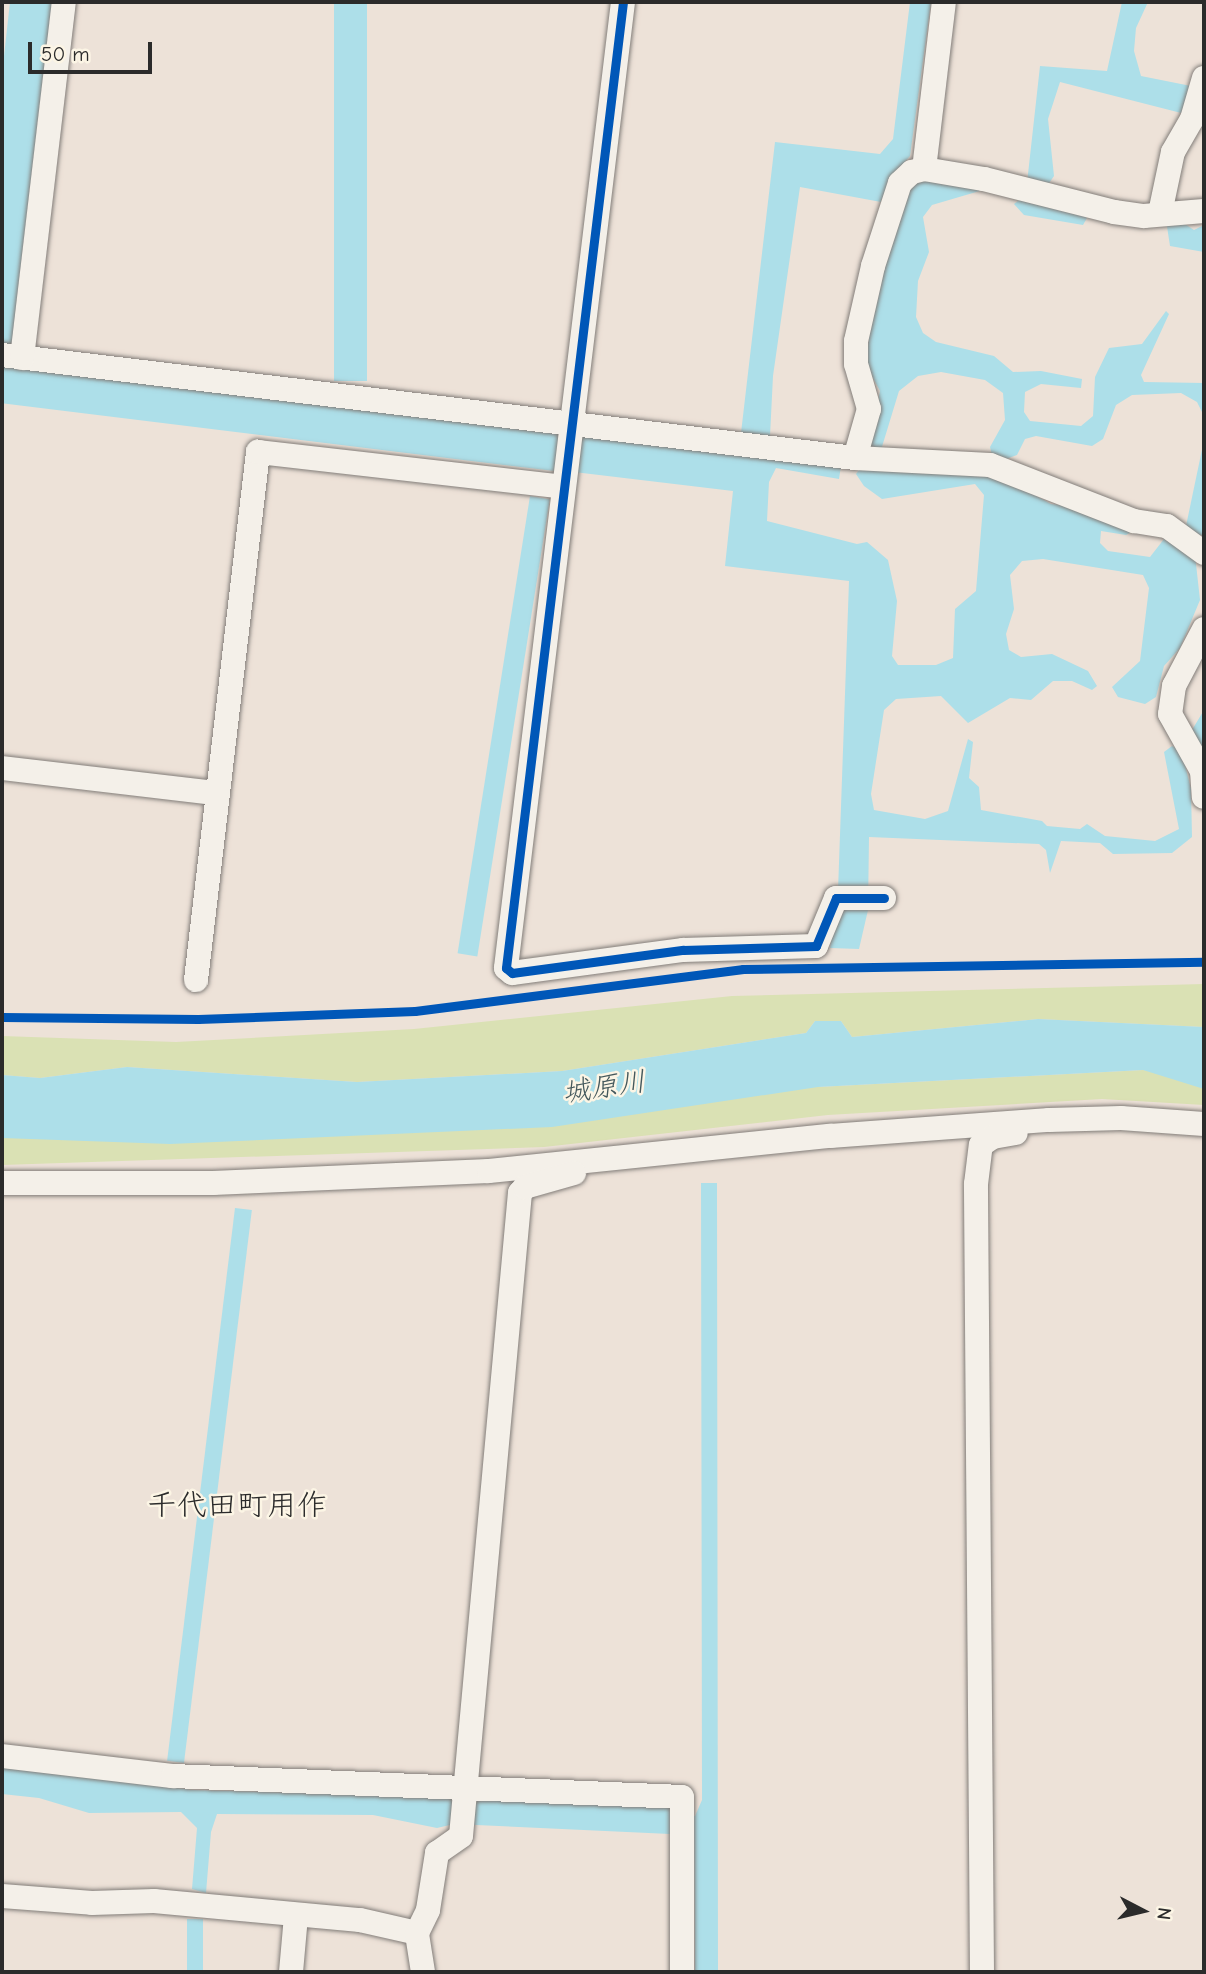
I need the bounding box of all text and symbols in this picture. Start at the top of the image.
scale bar [32,28,156,72]
text: 50 m [41,42,90,66]
water label: 城原川 [560,1065,648,1109]
district label: 千代田町用作 [147,1488,327,1524]
north arrow [1108,1876,1178,1946]
text: N [1152,1906,1176,1921]

